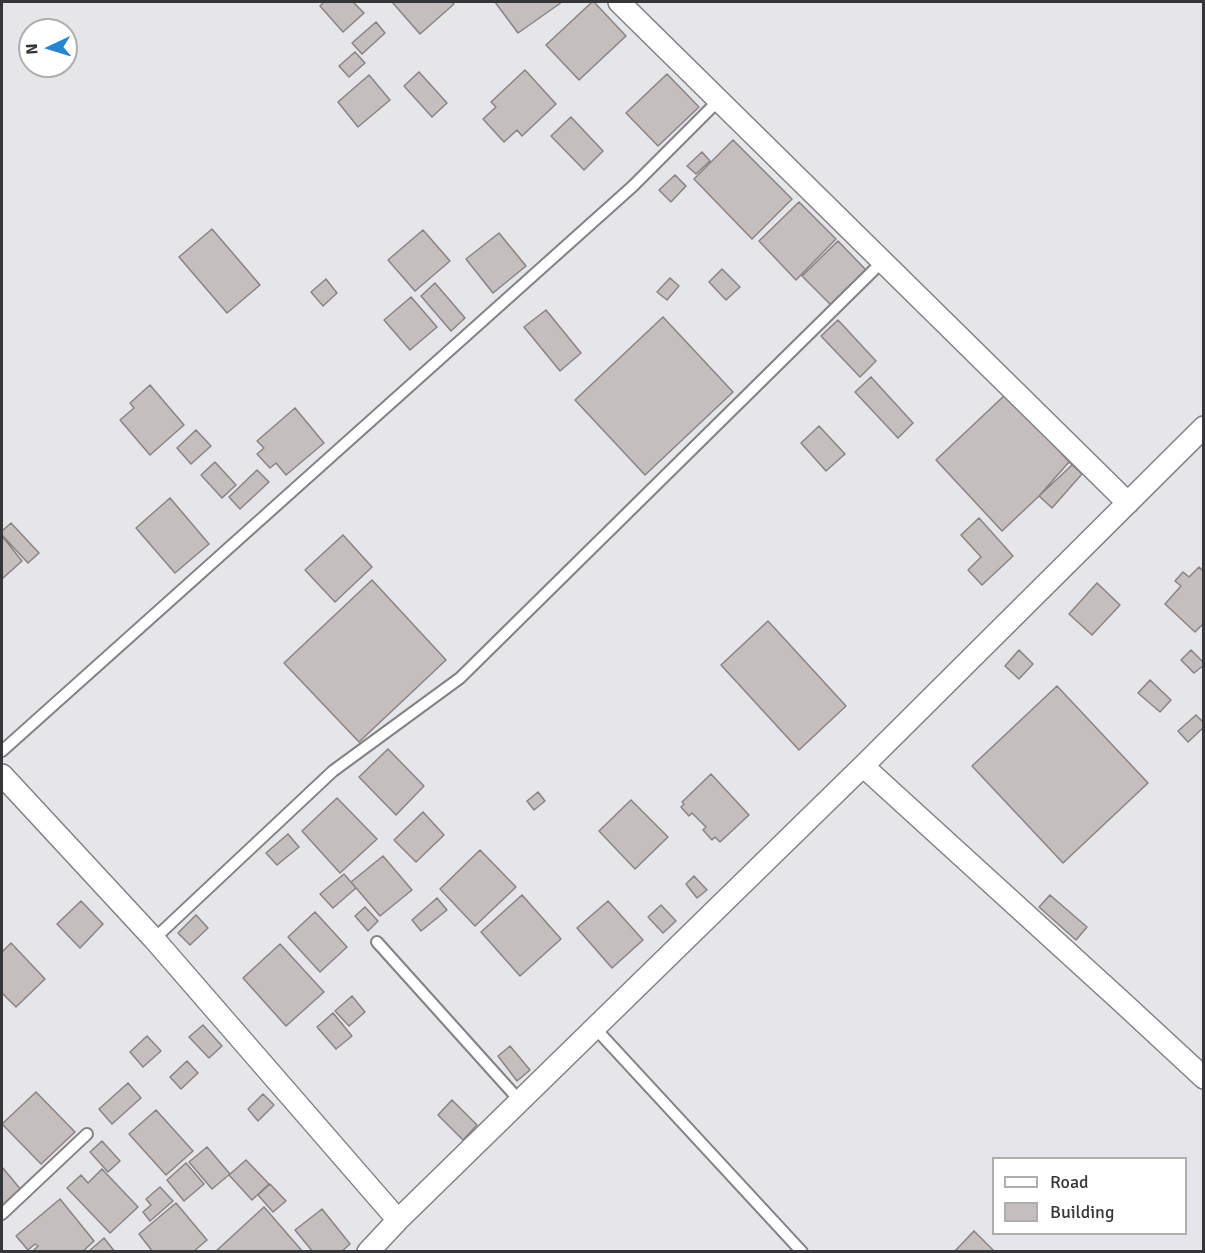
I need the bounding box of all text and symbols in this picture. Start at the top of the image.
north arrow [18,18,78,78]
text: N [22,43,42,55]
legend [992,1157,1187,1235]
text: Road [1050,1171,1089,1193]
text: Building [1050,1201,1114,1223]

